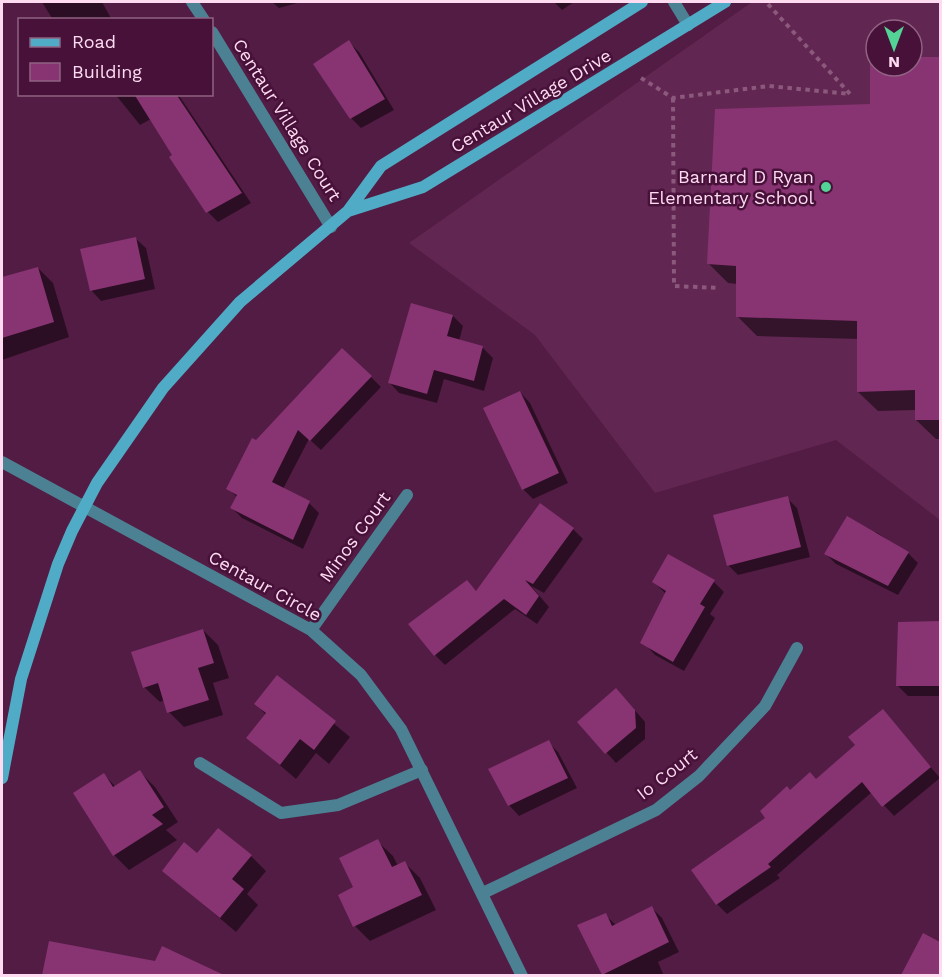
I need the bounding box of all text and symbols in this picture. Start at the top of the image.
legend [18,18,213,96]
north arrow [864,18,924,78]
text: Road [72,31,116,52]
street label: Centaur Village Court [229,35,346,205]
street label: Centaur Village Drive [447,44,615,157]
text: N [888,53,900,72]
text: Building [72,61,142,82]
place label: Barnard D Ryan Elementary School [648,166,814,208]
marker: Barnard D Ryan Elementary School [819,180,833,194]
street label: Minos Court [315,487,395,586]
street label: Centaur Circle [205,546,325,625]
street label: Io Court [632,743,701,804]

